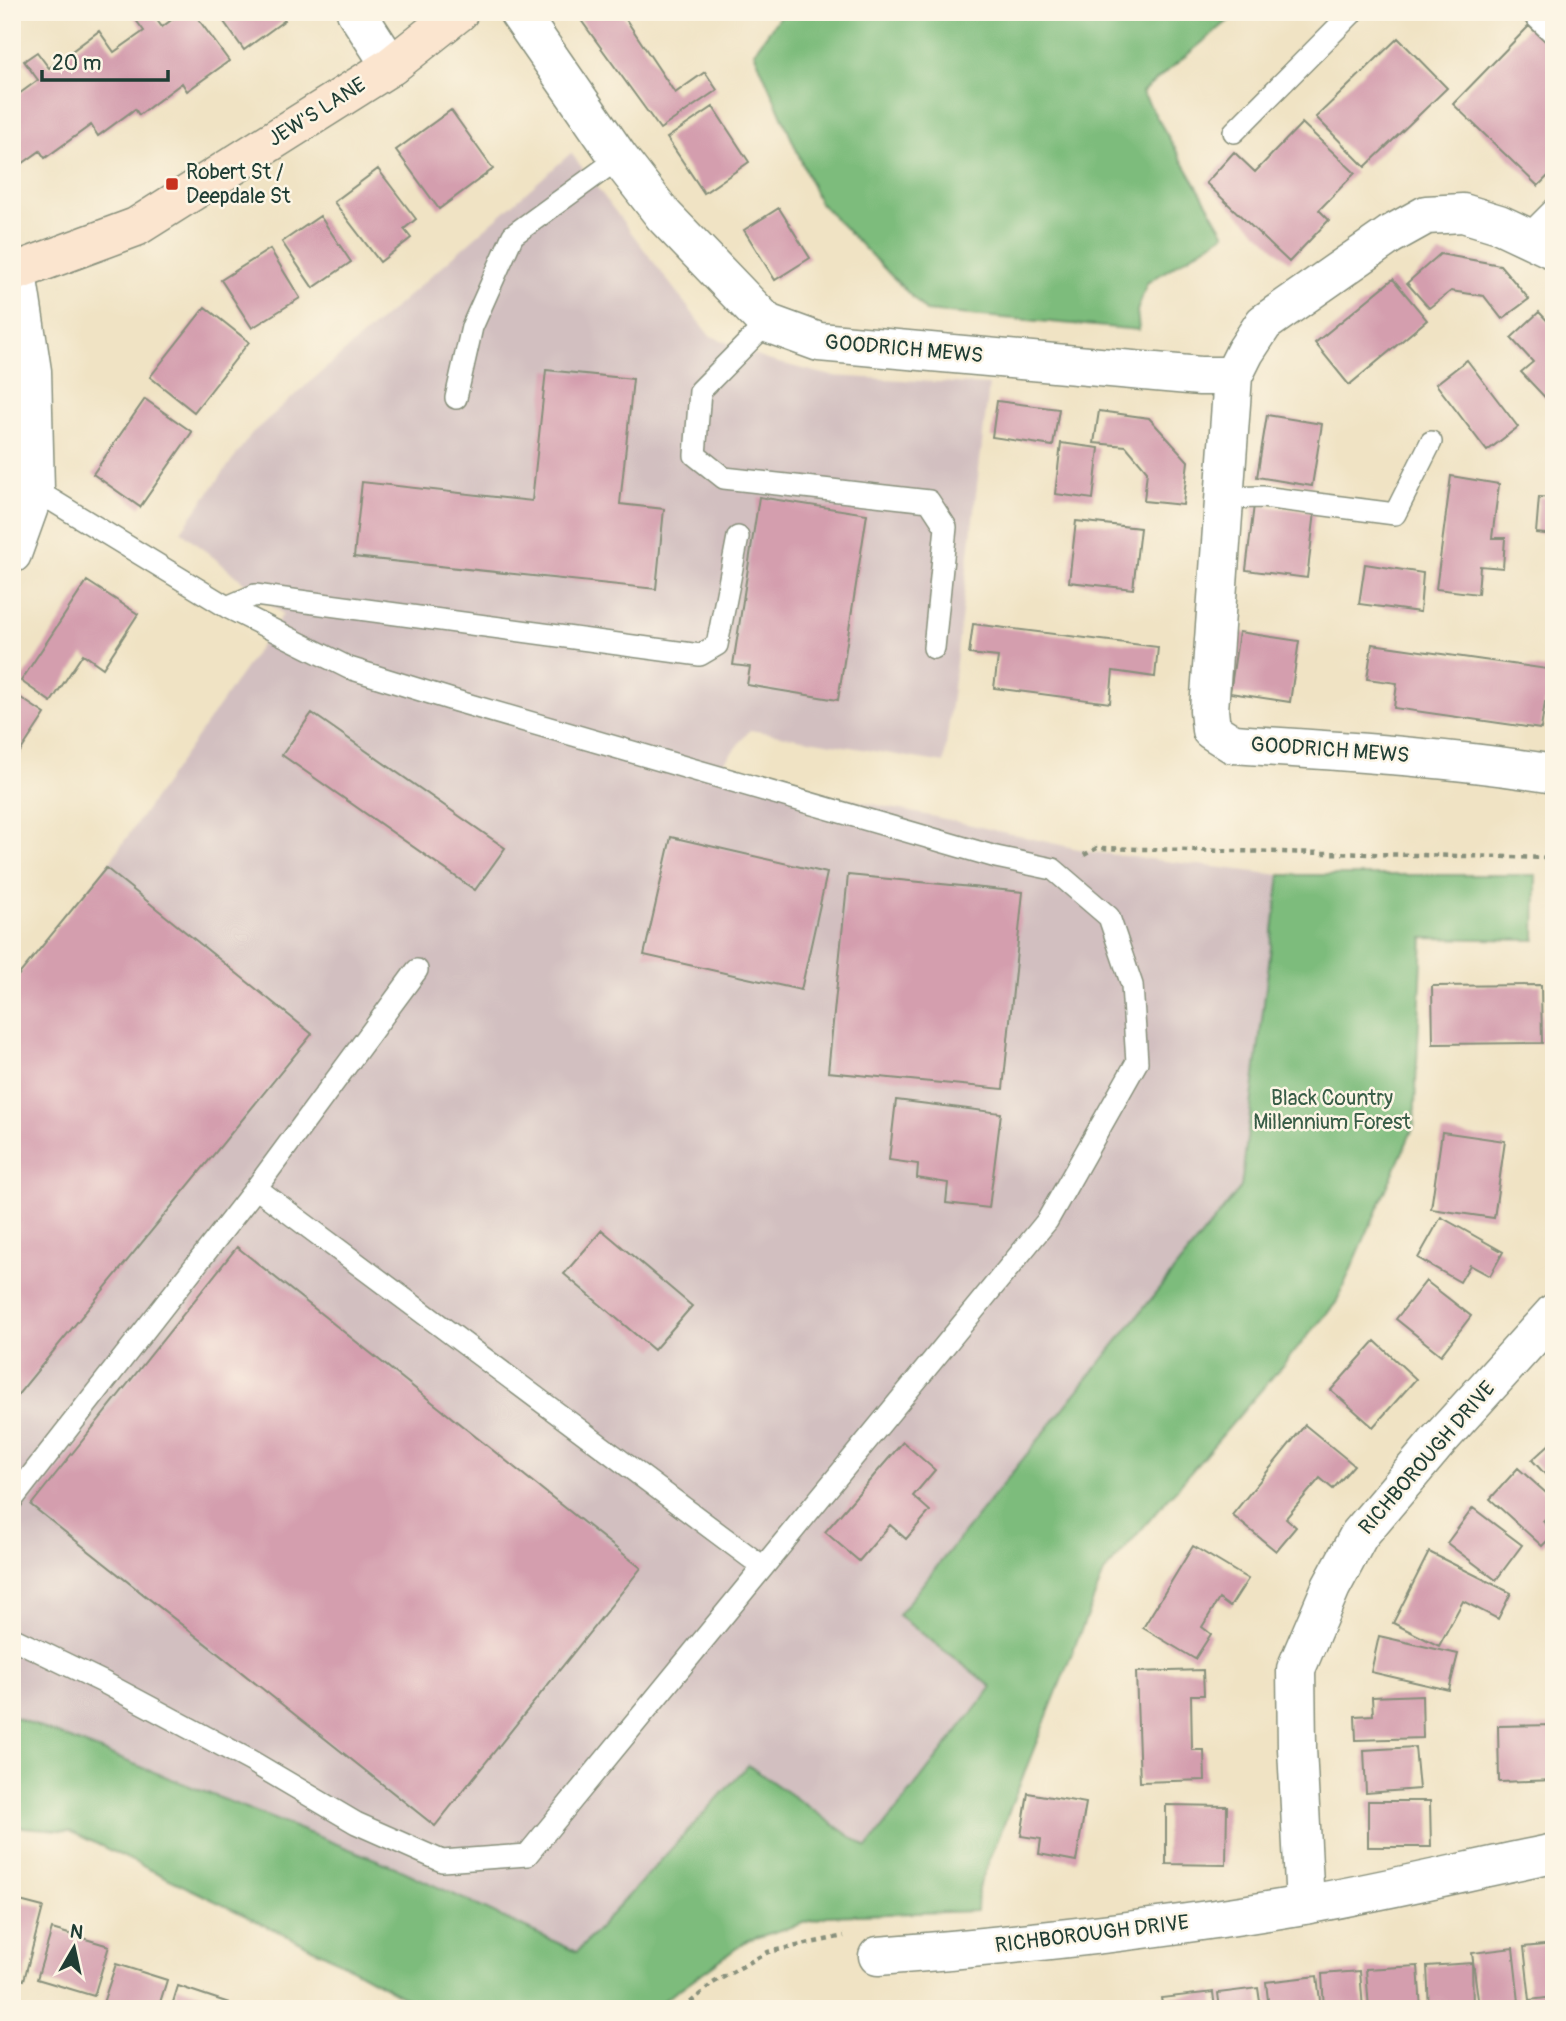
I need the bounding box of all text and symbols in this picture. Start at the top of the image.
scale bar [42,38,168,82]
text: 20 m [52,50,101,77]
street label: JEW'S LANE [263,71,371,153]
place label: Robert St / Deepdale St [186,159,291,210]
marker: Robert St / Deepdale St [164,176,180,192]
street label: GOODRICH MEWS [824,329,984,369]
street label: GOODRICH MEWS [1250,731,1410,769]
park label: Black Country Millennium Forest [1253,1085,1411,1136]
street label: RICHBOROUGH DRIVE [1353,1375,1501,1540]
street label: RICHBOROUGH DRIVE [994,1909,1191,1959]
north arrow [38,1912,108,1982]
text: N [68,1919,85,1945]

